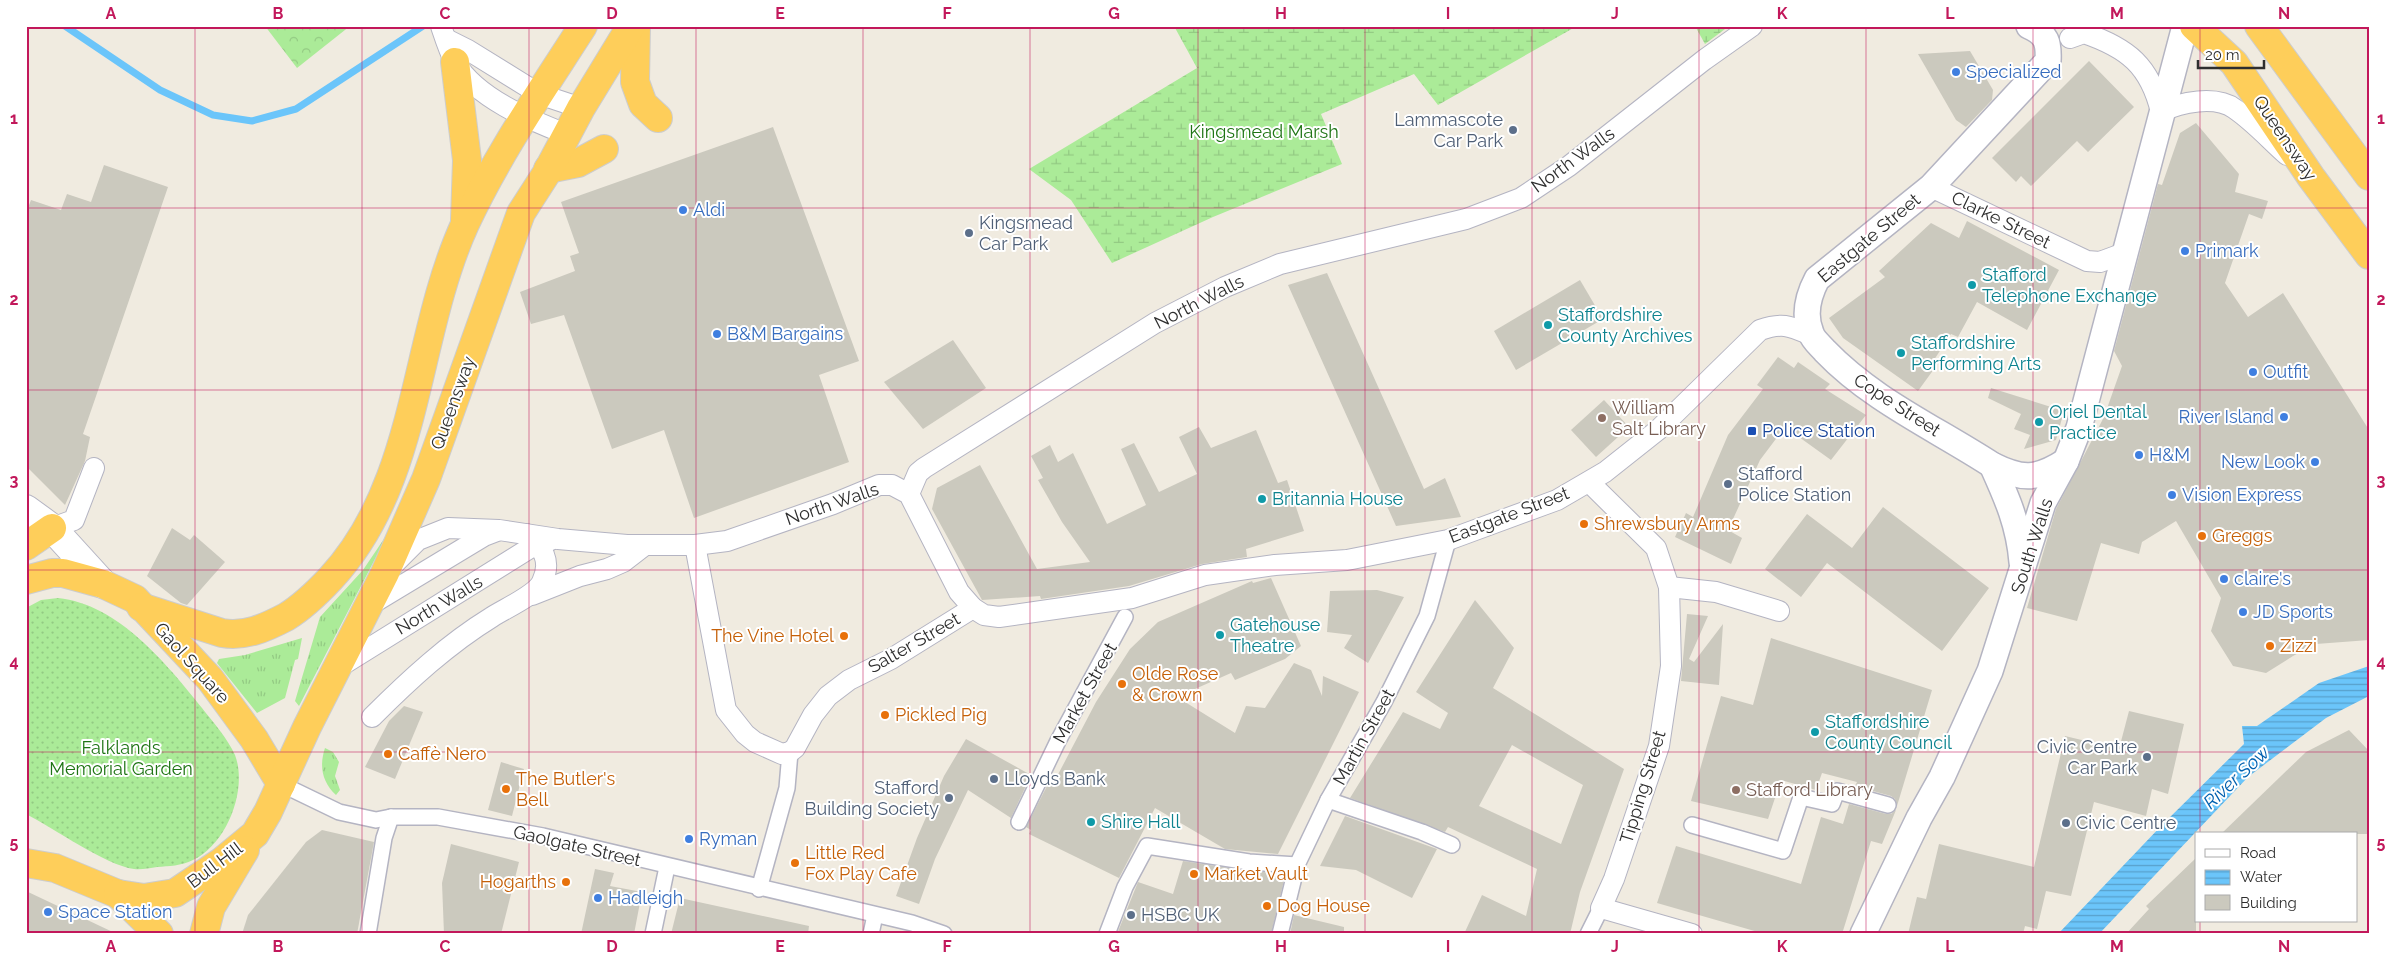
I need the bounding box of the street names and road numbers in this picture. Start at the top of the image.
street label: Queensway [2249,91,2322,184]
street label: North Walls [1527,122,1619,197]
street label: Clarke Street [1948,187,2054,253]
street label: Eastgate Street [1813,189,1924,287]
street label: North Walls [1151,270,1247,333]
street label: Queensway [426,353,479,452]
street label: Cope Street [1850,369,1945,440]
street label: North Walls [782,478,882,529]
street label: Eastgate Street [1446,482,1572,547]
street label: South Walls [2006,495,2057,596]
street label: North Walls [392,570,486,639]
street label: Salter Street [864,608,963,677]
street label: Gaol Square [151,618,234,708]
street label: Market Street [1048,639,1121,747]
street label: Martin Street [1328,685,1399,789]
street label: Tipping Street [1615,728,1670,846]
street label: Gaolgate Street [511,821,643,870]
street label: Bull Hill [183,837,246,892]

